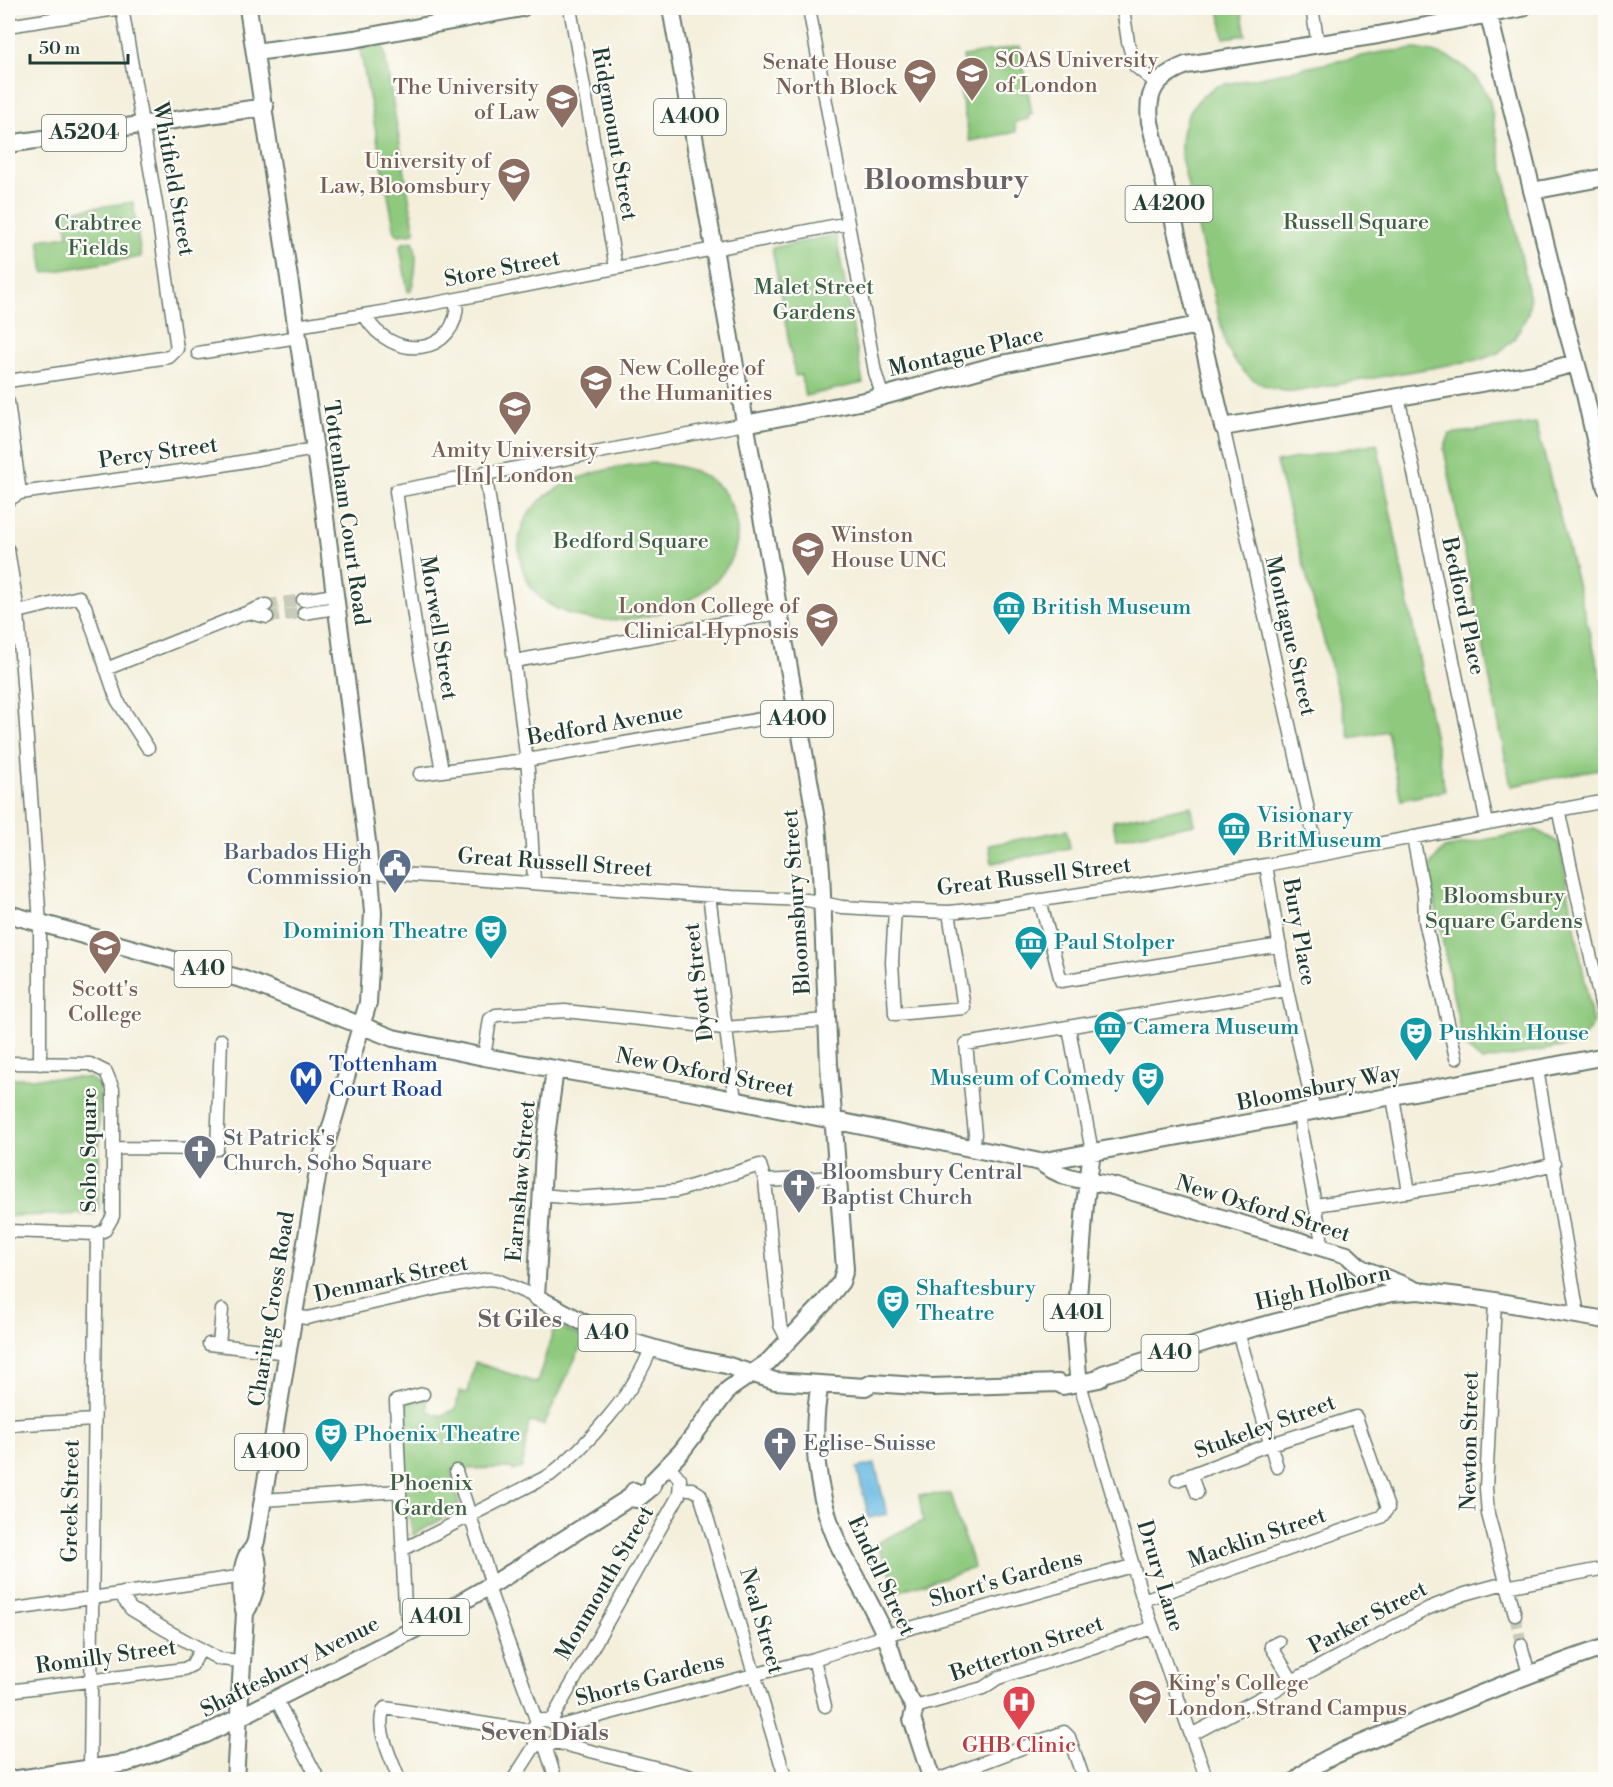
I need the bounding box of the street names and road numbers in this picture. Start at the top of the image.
street label: Ridgmount Street [585,45,643,223]
street label: Whitfield Street [146,99,200,258]
road number: A400 [654,99,726,135]
road number: A5204 [42,115,126,151]
road number: A4200 [1126,186,1212,222]
street label: Store Street [442,245,562,293]
street label: Montague Place [886,321,1046,383]
street label: Tottenham Court Road [317,399,375,628]
street label: Percy Street [97,431,220,475]
street label: Bedford Place [1435,534,1491,677]
street label: Montague Street [1258,553,1322,719]
street label: Morwell Street [413,554,463,702]
street label: Bedford Avenue [524,698,685,752]
road number: A400 [761,701,833,737]
street label: Bloomsbury Street [777,808,817,997]
street label: Great Russell Street [457,843,654,883]
street label: Great Russell Street [935,852,1133,902]
street label: Bury Place [1276,875,1322,988]
street label: Dyott Street [678,921,720,1043]
road number: A40 [174,951,232,987]
street label: New Oxford Street [614,1042,797,1104]
street label: Bloomsbury Way [1234,1059,1404,1117]
street label: Soho Square [76,1087,103,1213]
street label: Earnshaw Street [500,1099,542,1263]
street label: New Oxford Street [1172,1170,1354,1248]
street label: Charing Cross Road [243,1209,301,1408]
street label: Denmark Street [312,1249,471,1308]
street label: High Holborn [1253,1259,1393,1317]
road number: A401 [1044,1295,1110,1331]
road number: A40 [578,1315,636,1351]
road number: A40 [1142,1335,1198,1371]
street label: Newton Street [1455,1371,1485,1511]
street label: Stukeley Street [1191,1389,1339,1465]
road number: A400 [235,1434,307,1470]
street label: Greek Street [56,1439,86,1563]
street label: Monmouth Street [550,1500,660,1665]
street label: Macklin Street [1184,1502,1330,1574]
street label: Endell Street [841,1512,921,1640]
street label: Drury Lane [1130,1517,1190,1635]
street label: Short's Gardens [926,1544,1086,1614]
street label: Neal Street [733,1565,789,1677]
street label: Parker Street [1304,1575,1432,1661]
road number: A401 [403,1599,469,1635]
street label: Shaftesbury Avenue [196,1610,384,1724]
street label: Betterton Street [946,1610,1107,1688]
street label: Romilly Street [34,1634,178,1680]
street label: Shorts Gardens [573,1647,727,1713]

